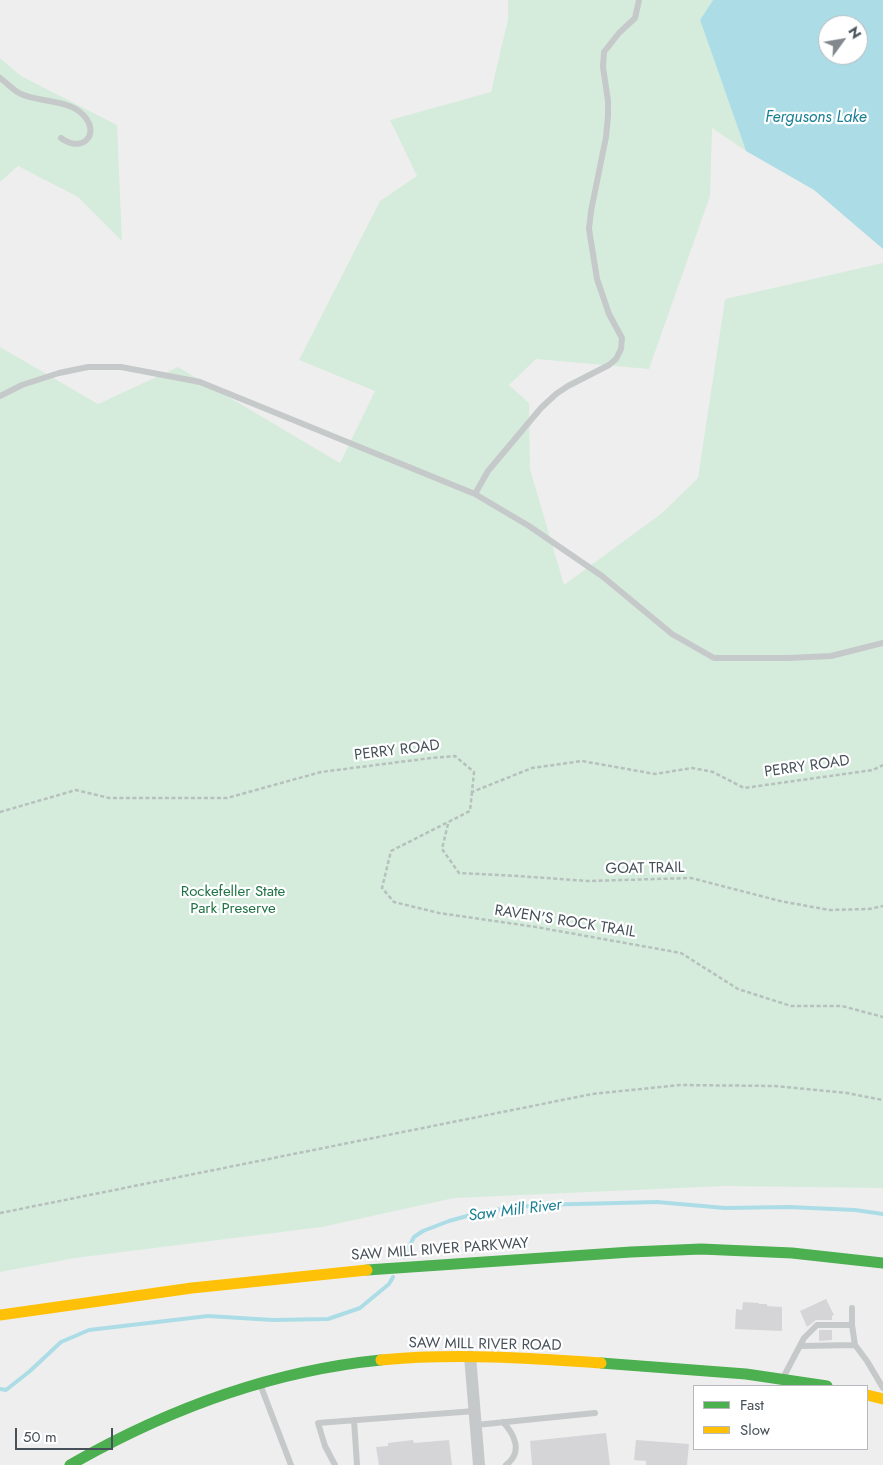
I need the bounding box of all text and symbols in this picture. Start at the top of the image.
north arrow [818,15,868,65]
text: N [843,23,866,43]
water label: Fergusons Lake [765,108,867,128]
street label: PERRY ROAD [353,737,441,765]
street label: PERRY ROAD [763,752,851,782]
street label: GOAT TRAIL [605,859,685,879]
park label: Rockefeller State Park Preserve [181,883,285,918]
street label: RAVEN'S ROCK TRAIL [493,902,637,942]
water label: Saw Mill River [467,1196,563,1226]
street label: SAW MILL RIVER PARKWAY [351,1235,529,1265]
street label: SAW MILL RIVER ROAD [408,1335,562,1355]
legend [693,1385,868,1450]
text: Fast [740,1394,764,1416]
scale bar [18,1418,115,1450]
text: Slow [740,1419,770,1441]
text: 50 m [23,1426,57,1448]

